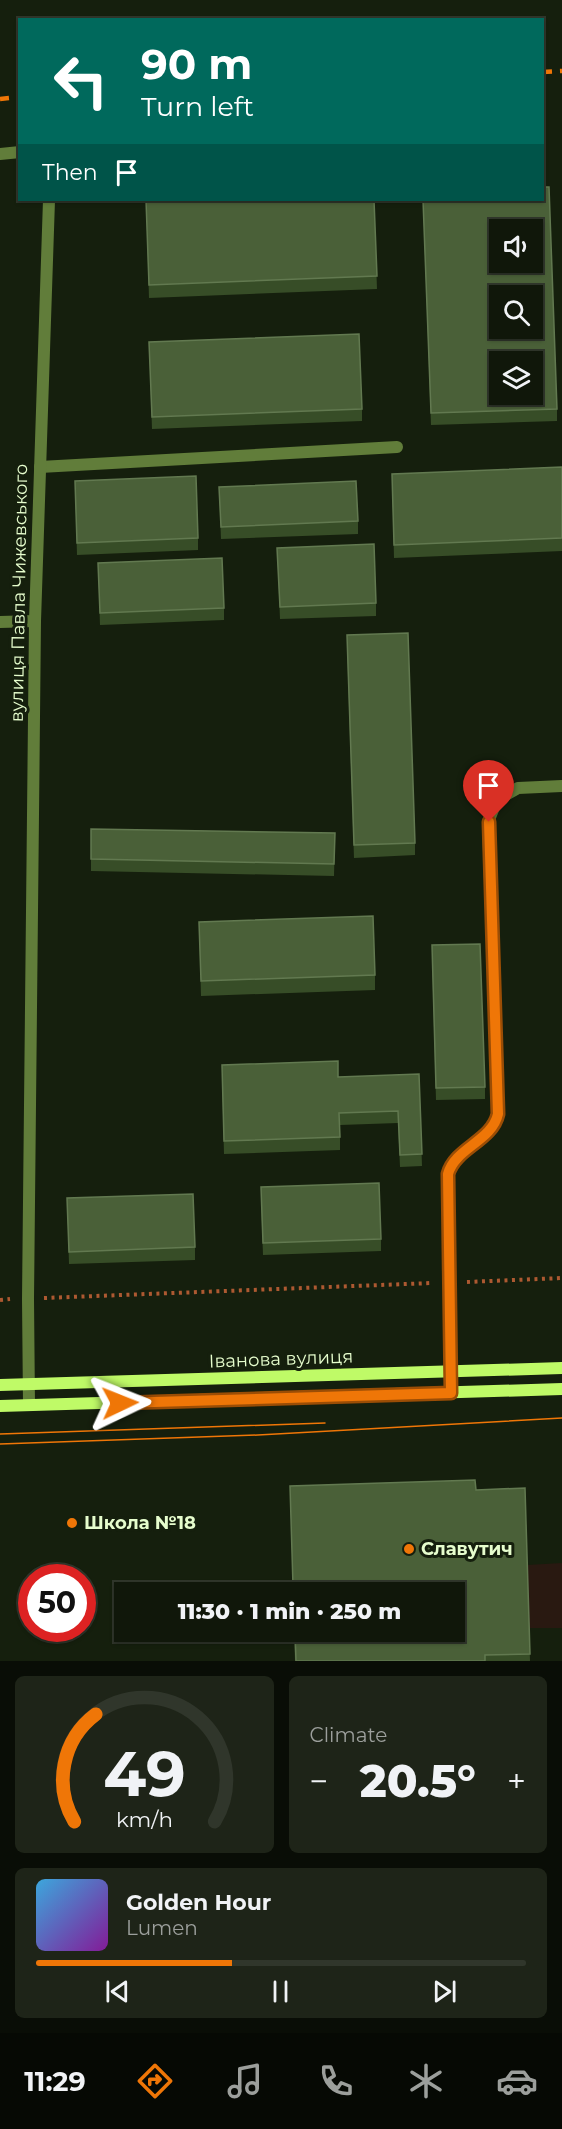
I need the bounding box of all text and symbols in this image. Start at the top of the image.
text: 90 m [141,38,252,90]
icon: left [42,42,120,120]
text: Turn left [141,90,254,123]
icon: arrive [110,156,143,189]
text: Then [42,159,98,186]
map controls [489,219,543,405]
button: sound [489,219,543,273]
button: search [489,285,543,339]
button: layers [489,351,543,405]
street label: вулиця Павла Чижевського [6,464,32,722]
pin [463,760,514,822]
icon: arrive [472,769,505,802]
street label: Іванова вулиця [209,1345,353,1373]
position arrow [88,1371,152,1435]
place label: Школа №18 [84,1512,196,1534]
marker: Школа №18 [65,1516,79,1530]
place label: Славутич [421,1538,513,1560]
marker: Славутич [402,1542,416,1556]
speed limit sign: 50 [18,1564,96,1642]
text: 11:30 · 1 min · 250 m [178,1598,401,1625]
text: Climate [310,1723,387,1747]
text: 49 [103,1736,186,1812]
text: 20.5° [360,1753,476,1808]
text: − [310,1761,328,1801]
text: + [507,1761,526,1801]
text: km/h [116,1806,173,1832]
text: Golden Hour [126,1889,271,1916]
text: Lumen [126,1916,198,1940]
icon: previous [101,1975,134,2008]
icon: pause [264,1975,297,2008]
icon: next [428,1975,461,2008]
icon: directions [134,2060,176,2102]
icon: music [224,2060,266,2102]
icon: phone [315,2060,357,2102]
icon: climate [405,2060,447,2102]
icon: car [496,2060,538,2102]
text: 11:29 [24,2065,86,2098]

